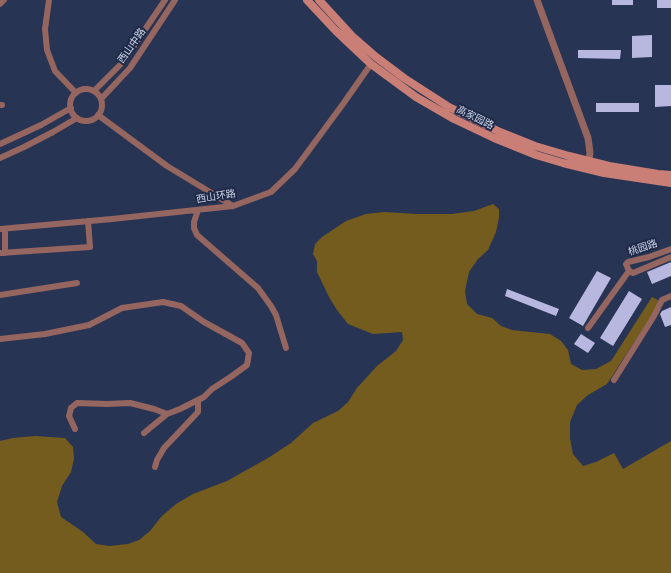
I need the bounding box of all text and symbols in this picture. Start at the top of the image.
street label: 西山中路 [116,26,148,66]
street label: 高家园路 [454,104,496,132]
street label: 西山环路 [195,188,237,206]
street label: 桃园路 [627,238,659,258]

